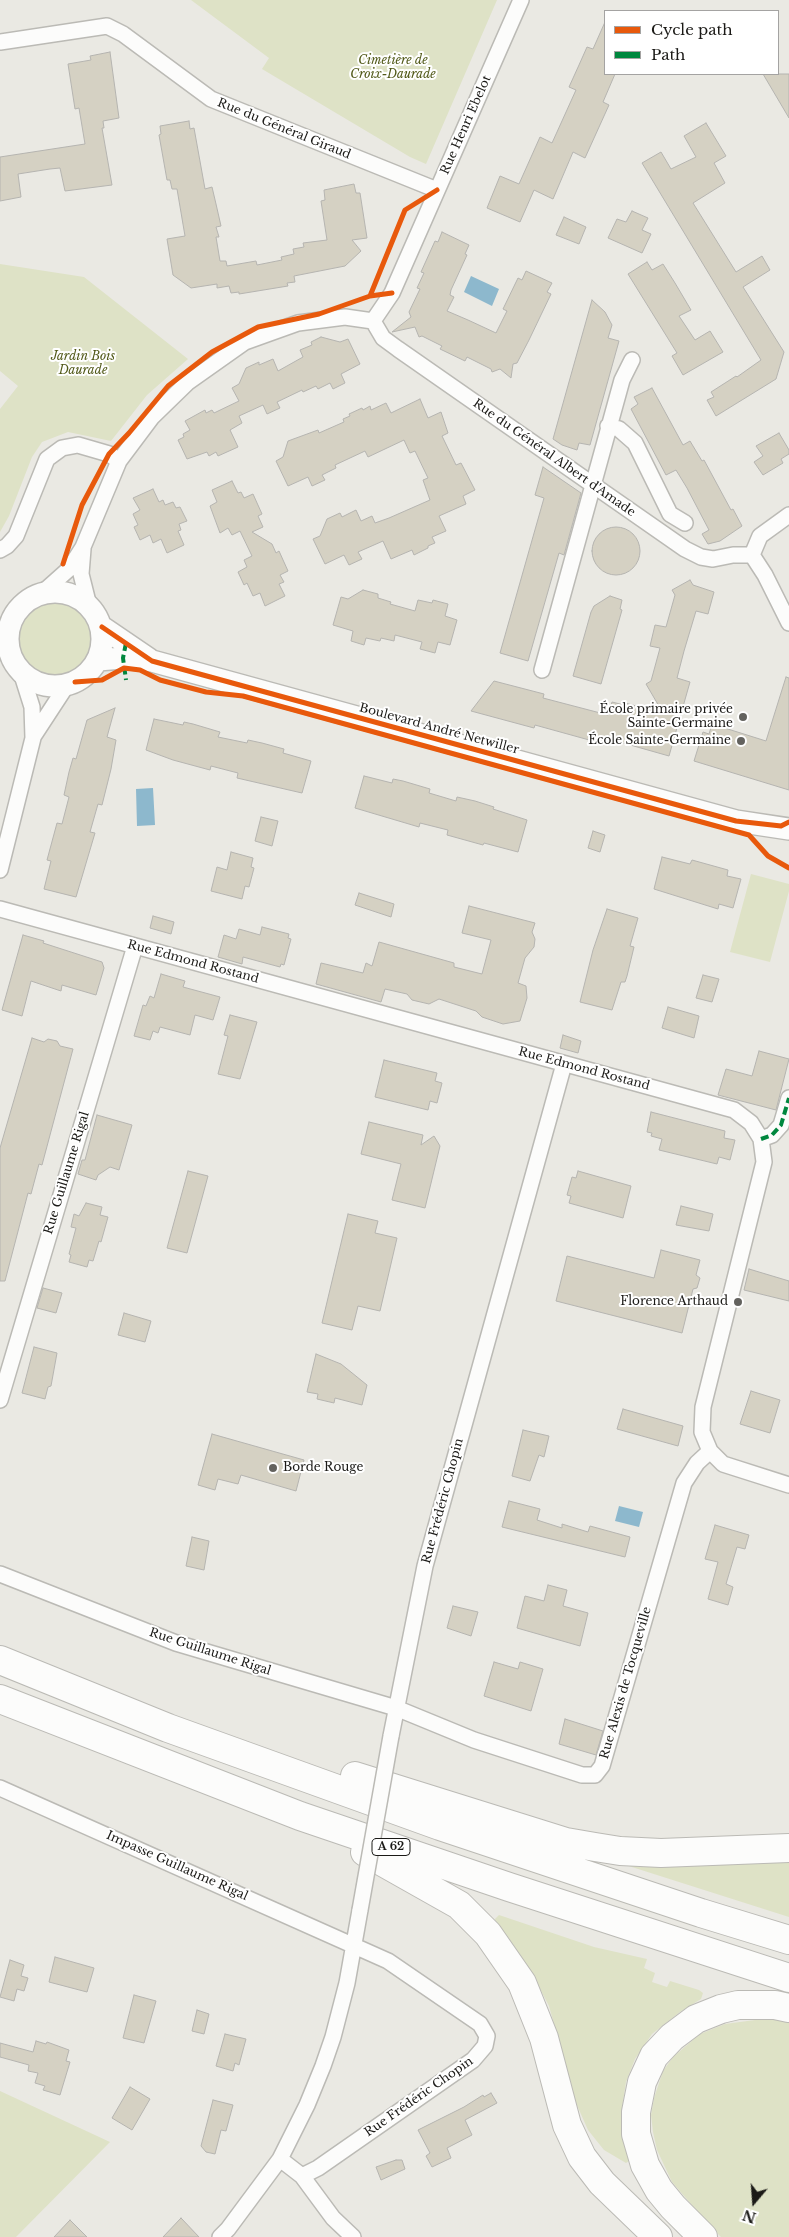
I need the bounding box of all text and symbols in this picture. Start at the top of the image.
legend [604,10,779,75]
text: Cycle path [651,20,733,39]
text: Path [651,45,685,64]
park label: Cimetière de Croix-Daurade [350,54,436,82]
street label: Rue Henri Ebelot [438,73,494,177]
street label: Rue du Général Giraud [215,96,353,162]
park label: Jardin Bois Daurade [51,350,115,378]
street label: Rue du Général Albert d'Amade [470,396,638,520]
street label: Boulevard André Netwiller [358,701,520,757]
place label: École primaire privée Sainte-Germaine [600,703,733,731]
marker: École primaire privée Sainte-Germaine [737,711,749,723]
place label: École Sainte-Germaine [588,734,731,748]
marker: École Sainte-Germaine [735,735,747,747]
street label: Rue Edmond Rostand [126,938,260,986]
street label: Rue Edmond Rostand [517,1045,651,1093]
street label: Rue Guillaume Rigal [41,1110,93,1236]
place label: Florence Arthaud [620,1295,728,1309]
marker: Florence Arthaud [732,1296,744,1308]
street label: Rue Frédéric Chopin [419,1437,467,1565]
place label: Borde Rouge [283,1461,363,1475]
marker: Borde Rouge [267,1462,279,1474]
street label: Rue Alexis de Tocqueville [597,1605,655,1761]
street label: Rue Guillaume Rigal [147,1625,273,1679]
street label: Impasse Guillaume Rigal [104,1828,250,1904]
road number: A 62 [372,1838,410,1855]
street label: Rue Frédéric Chopin [362,2054,476,2140]
north arrow [729,2177,779,2227]
text: N [740,2206,758,2227]

